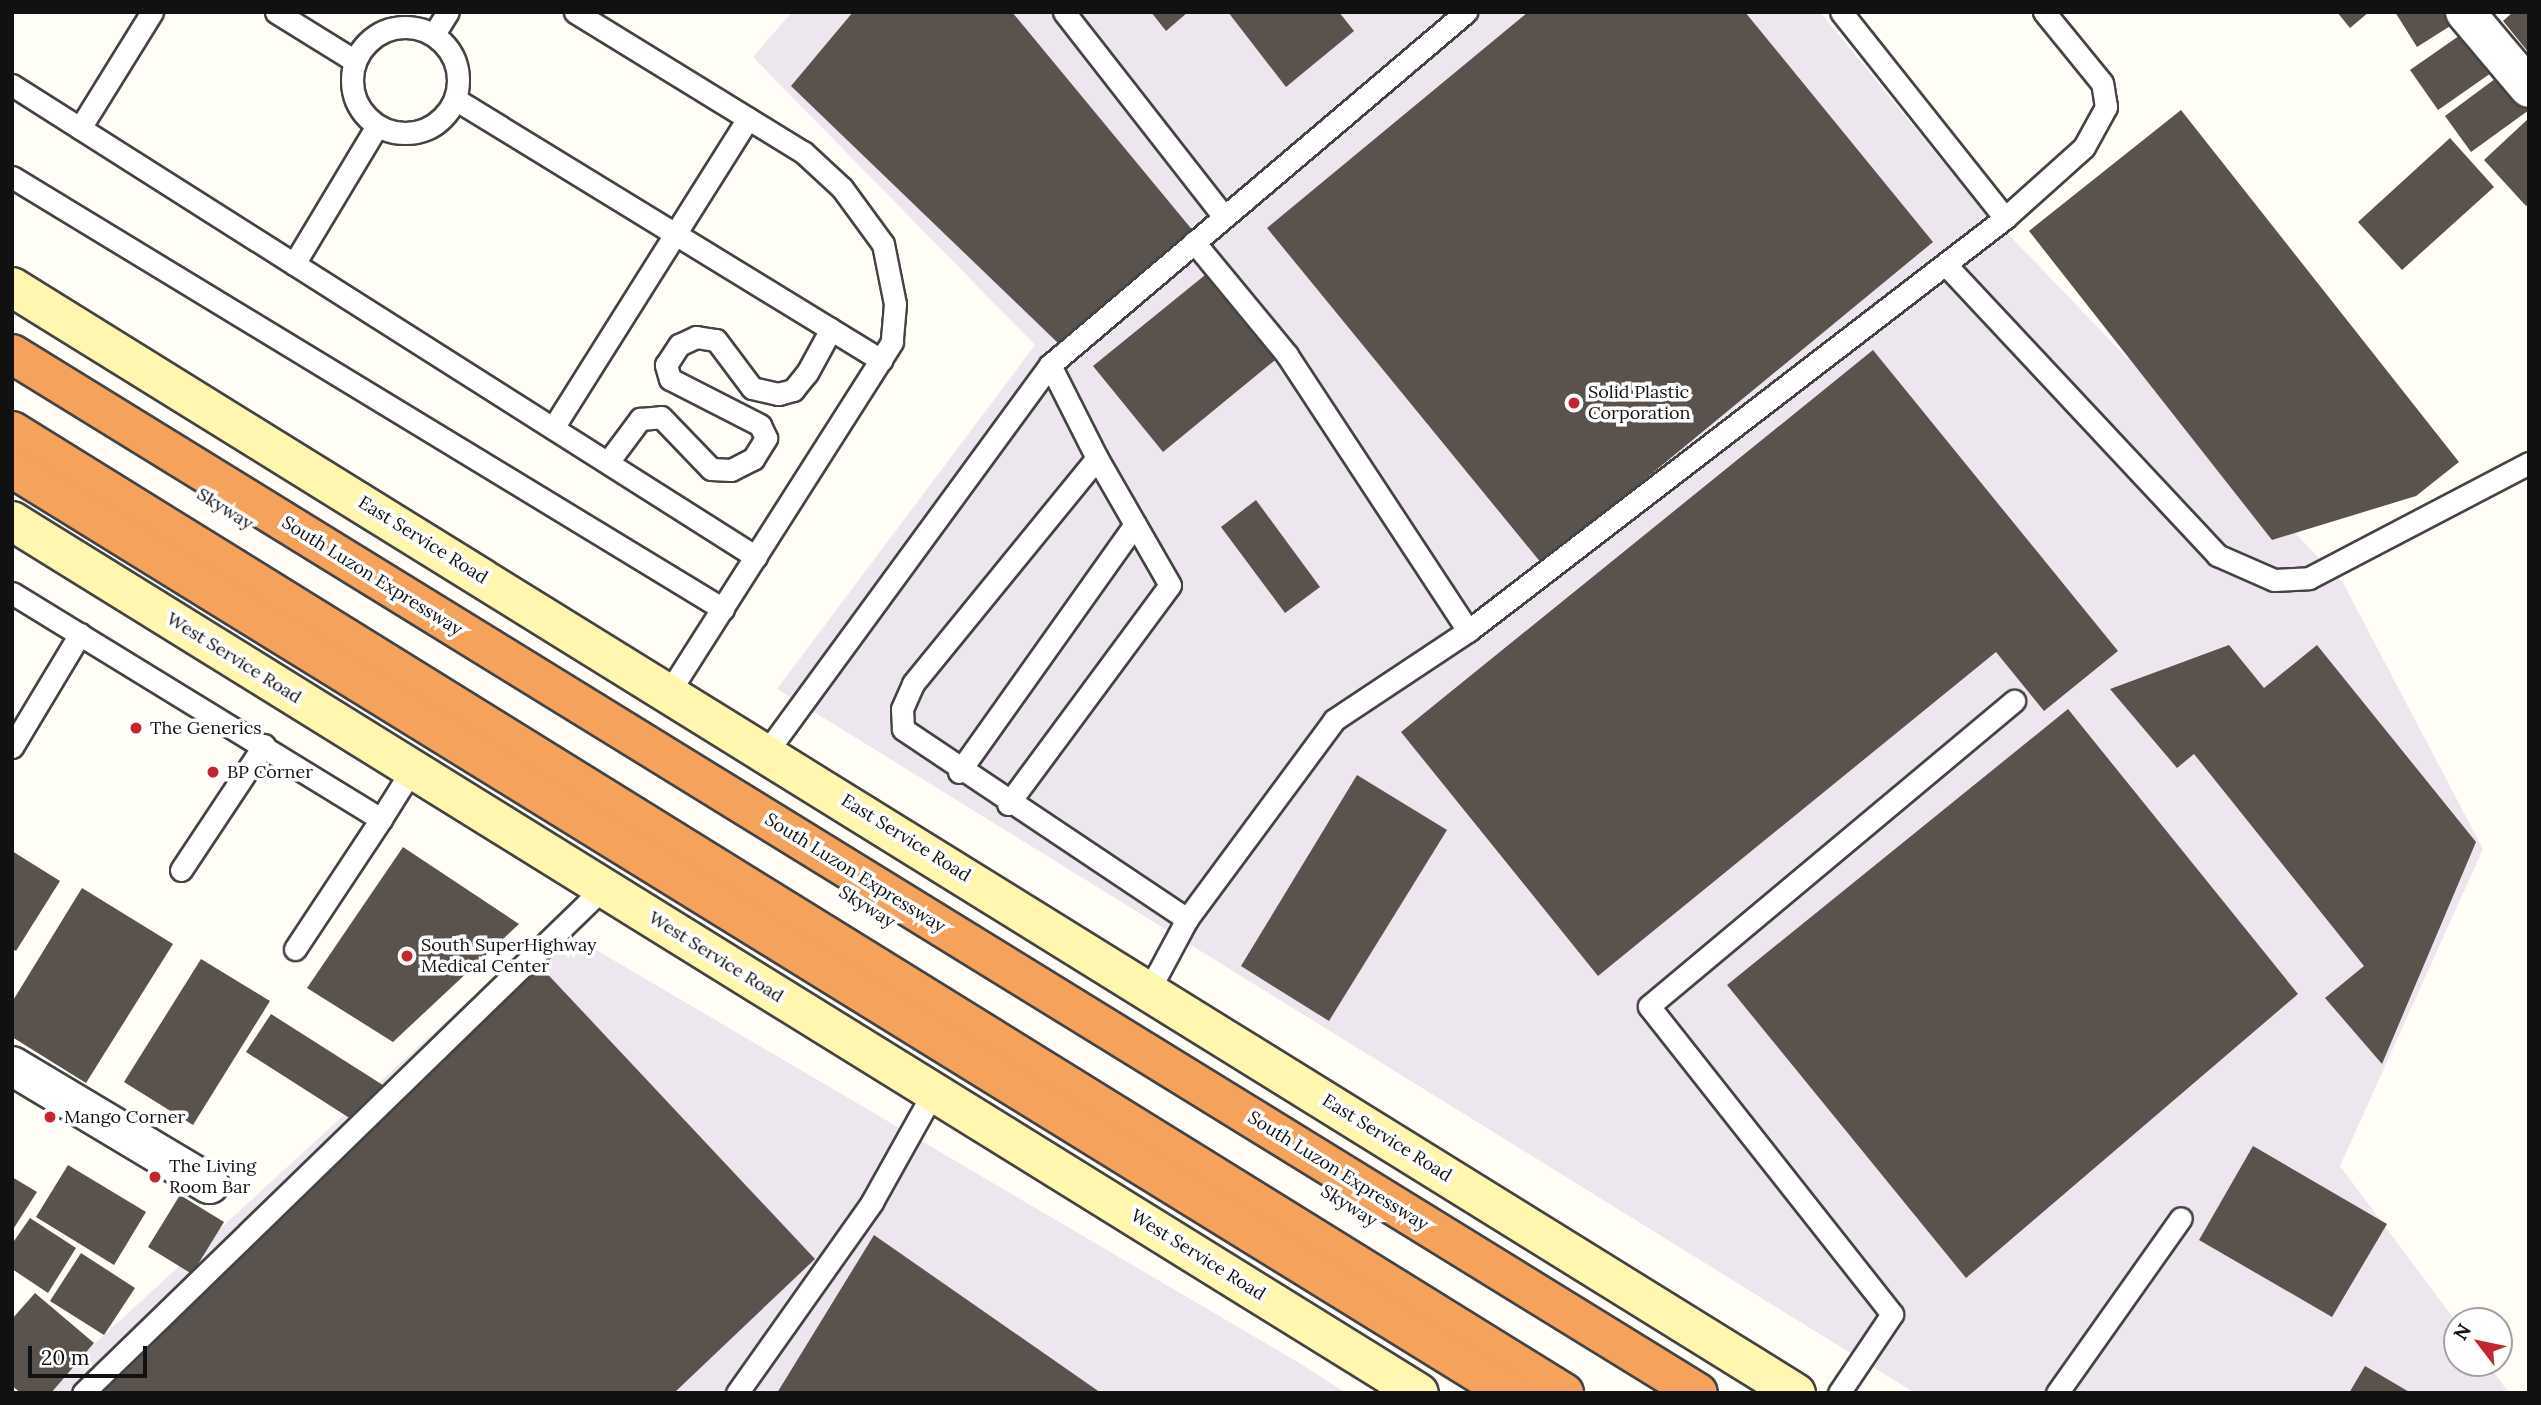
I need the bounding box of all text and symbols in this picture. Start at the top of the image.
place label: Solid Plastic Corporation [1588,382,1690,424]
marker: Solid Plastic Corporation [1566,395,1582,411]
street label: Skyway [193,483,257,535]
street label: East Service Road [354,492,492,588]
street label: South Luzon Expressway [278,512,466,640]
street label: West Service Road [163,608,305,708]
place label: The Generics [150,717,262,739]
marker: The Generics [128,720,144,736]
place label: BP Corner [227,761,313,783]
marker: BP Corner [205,764,221,780]
street label: East Service Road [837,790,975,886]
street label: South Luzon Expressway [761,809,949,937]
street label: Skyway [835,881,899,933]
street label: West Service Road [645,907,787,1007]
place label: South SuperHighway Medical Center [421,935,597,978]
marker: South SuperHighway Medical Center [399,948,415,964]
street label: East Service Road [1318,1090,1456,1186]
place label: Mango Corner [64,1106,185,1128]
street label: South Luzon Expressway [1244,1107,1432,1235]
marker: Mango Corner [42,1109,58,1125]
place label: The Living Room Bar [169,1156,256,1198]
marker: The Living Room Bar [147,1169,163,1185]
street label: Skyway [1317,1180,1381,1232]
street label: West Service Road [1127,1205,1269,1305]
north arrow [2443,1307,2513,1377]
text: N [2448,1319,2476,1345]
scale bar [32,1332,150,1376]
text: 20 m [41,1344,90,1371]

